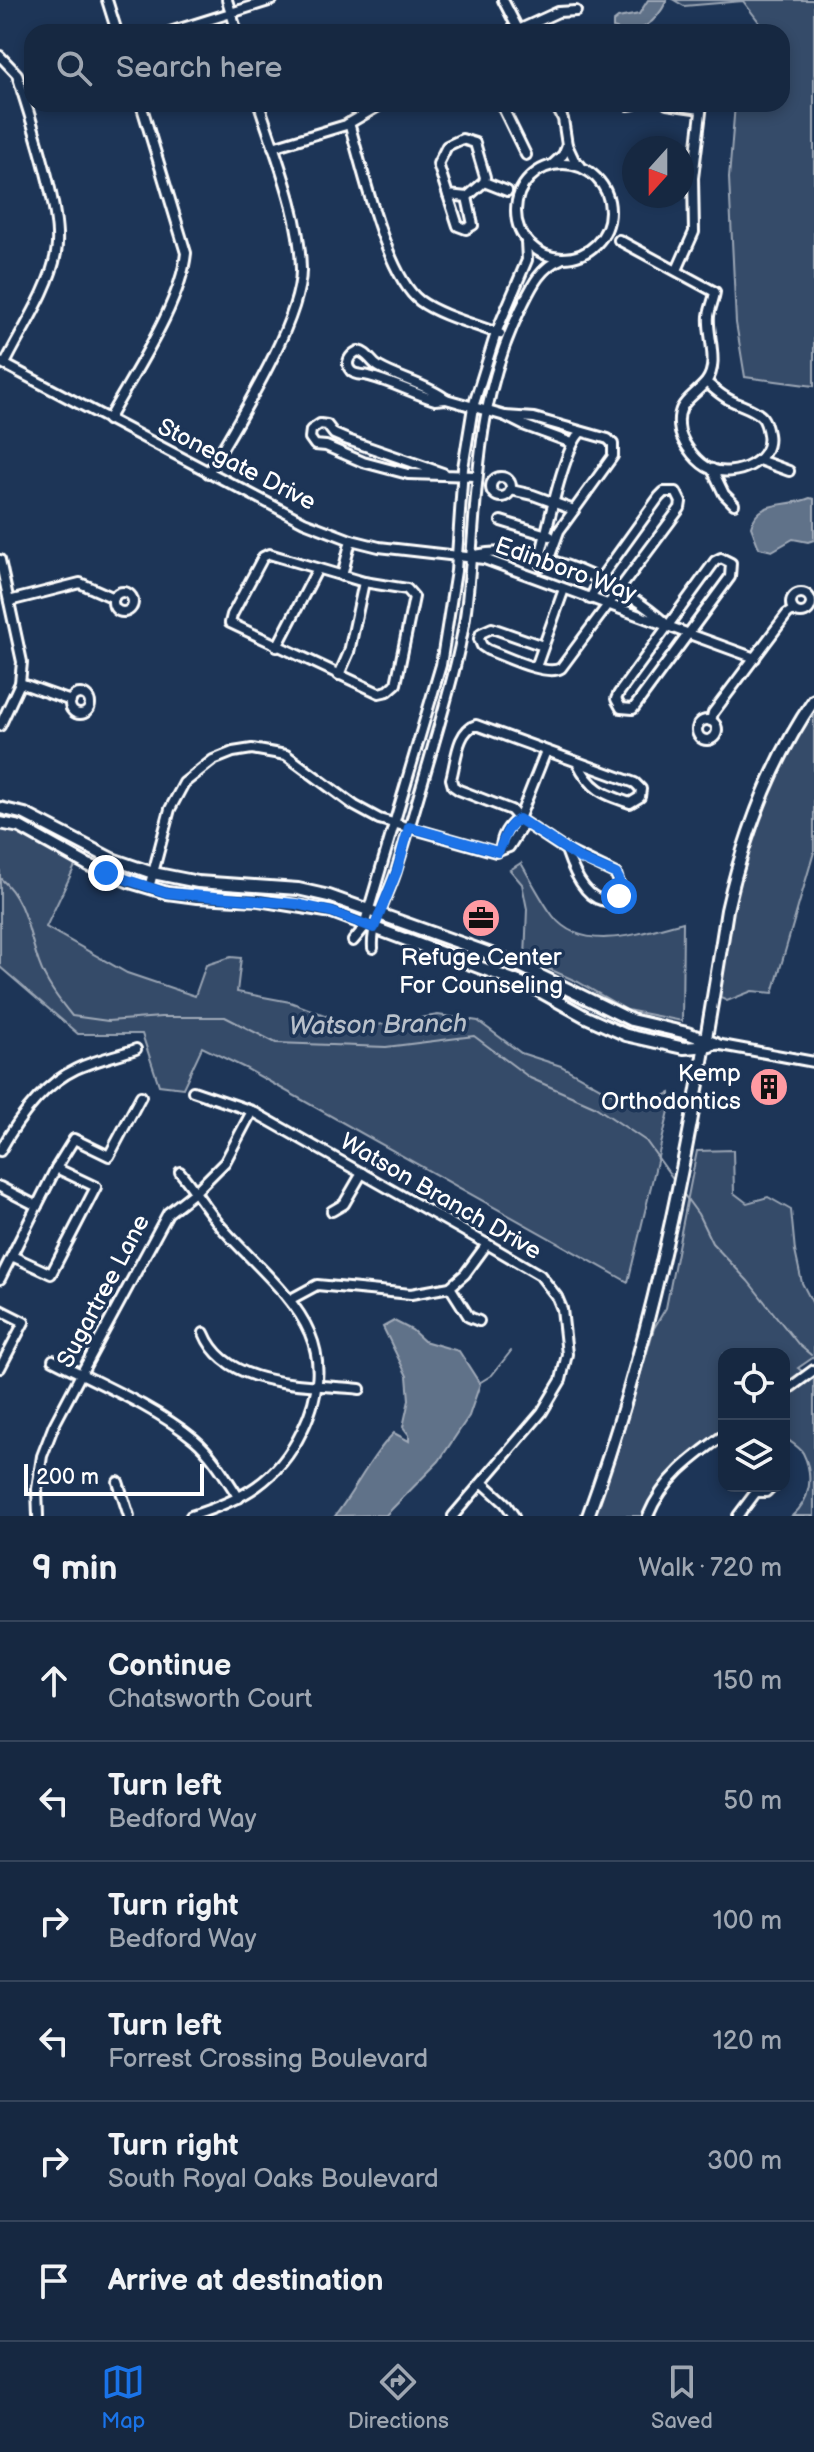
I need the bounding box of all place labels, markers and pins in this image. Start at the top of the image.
office icon: Refuge Center For Counseling [460,897,502,939]
place label: Refuge Center For Counseling [399,943,563,1000]
place label: Kemp Orthodontics [601,1059,741,1116]
building icon: Kemp Orthodontics [748,1066,790,1108]

